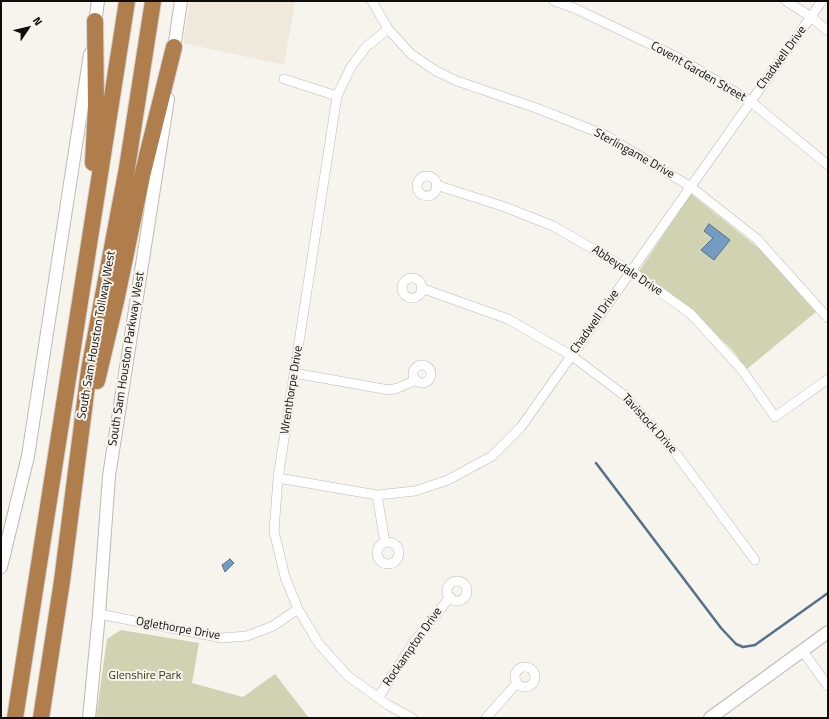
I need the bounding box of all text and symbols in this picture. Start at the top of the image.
north arrow [8,8,48,48]
text: N [29,13,47,29]
street label: Chadwell Drive [754,23,810,93]
street label: Covent Garden Street [648,39,748,105]
street label: Sterlingame Drive [591,126,677,182]
street label: Abbeydale Drive [589,243,665,299]
street label: South Sam Houston Tollway West [75,250,119,420]
street label: South Sam Houston Parkway West [106,271,148,447]
street label: Chadwell Drive [568,287,622,357]
street label: Wrenthorpe Drive [278,345,306,435]
street label: Tavistock Drive [618,391,680,457]
street label: Rockampton Drive [380,605,446,689]
street label: Oglethorpe Drive [135,615,221,643]
park label: Glenshire Park [108,669,182,683]

